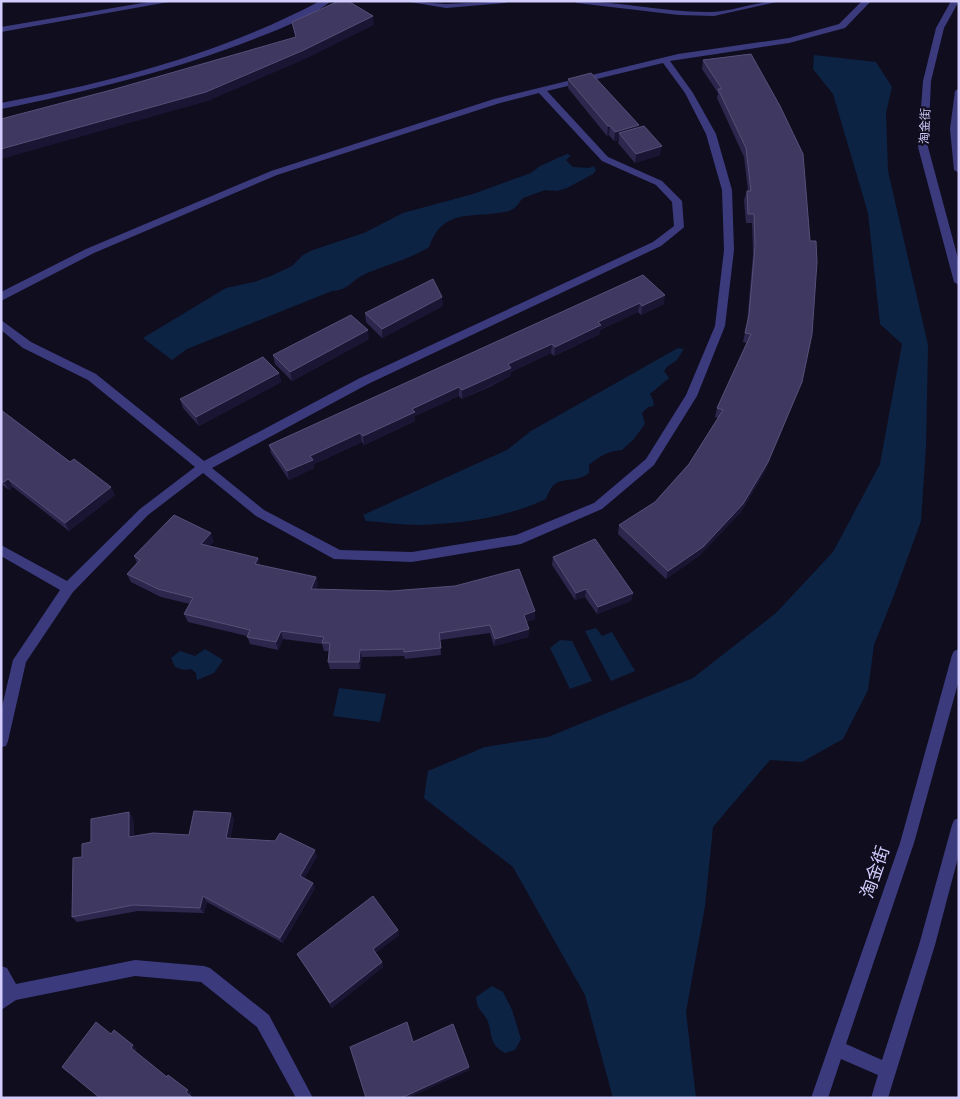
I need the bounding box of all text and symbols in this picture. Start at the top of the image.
street label: 淘金街 [916,108,934,144]
street label: 淘金街 [855,843,895,901]

